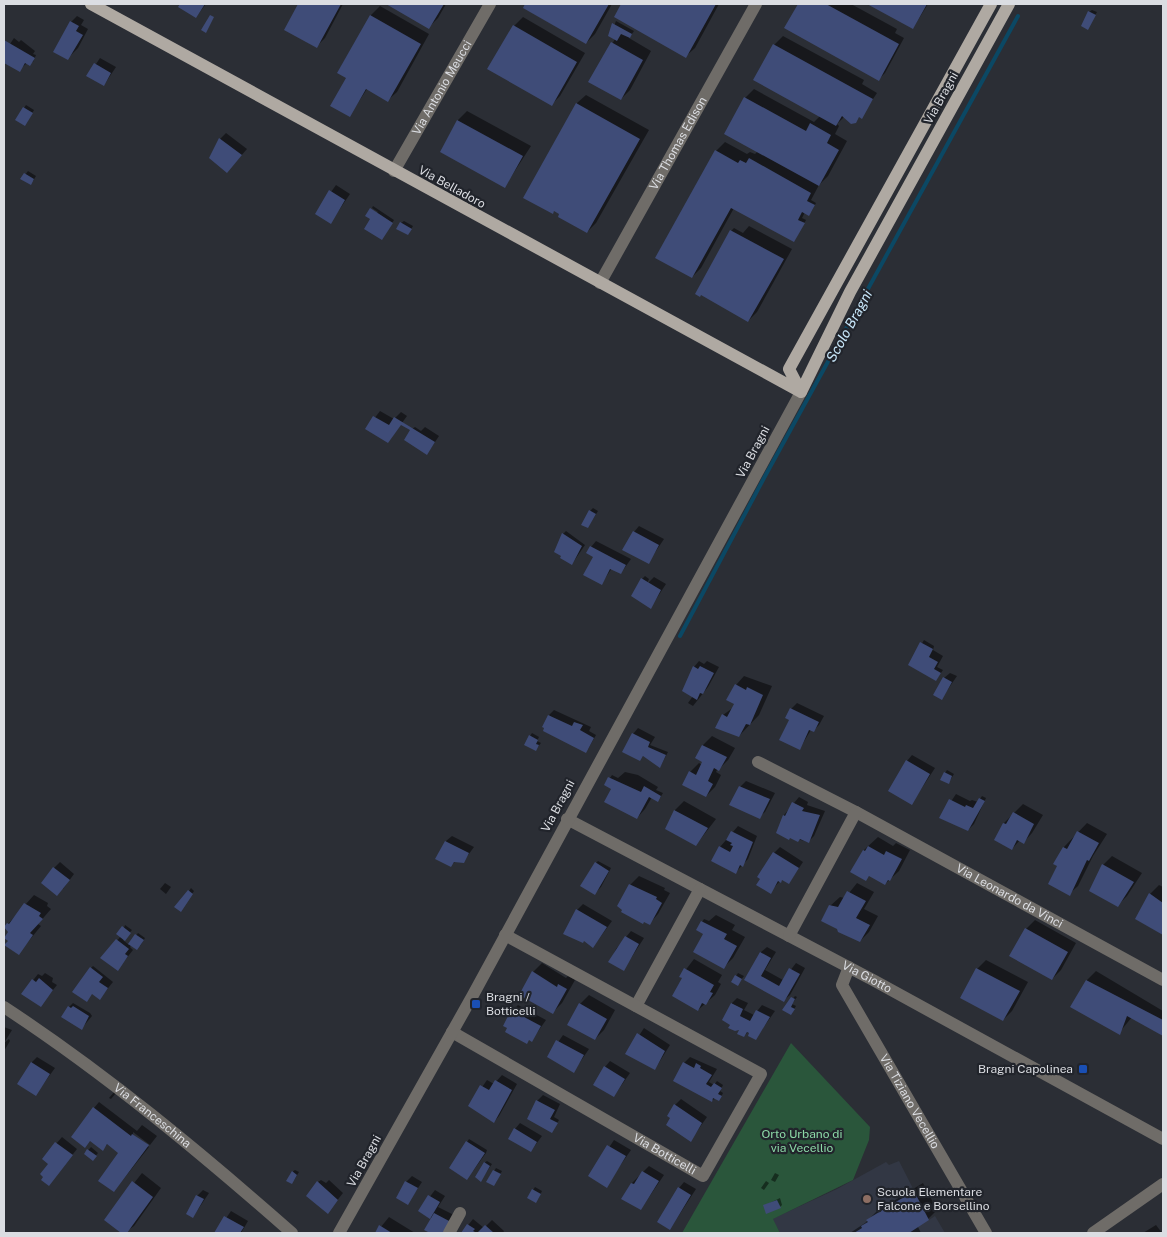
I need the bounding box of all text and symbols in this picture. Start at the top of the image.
street label: Via Antonio Meucci [409,38,475,138]
street label: Via Bragni [921,70,961,126]
street label: Via Thomas Edison [646,94,710,192]
street label: Via Belladoro [416,163,488,211]
water label: Scolo Bragni [823,287,876,365]
street label: Via Bragni [733,423,773,481]
street label: Via Bragni [538,777,578,835]
street label: Via Leonardo da Vinci [954,861,1065,931]
street label: Via Giotto [840,958,894,996]
place label: Bragni / Botticelli [486,990,536,1018]
marker: Bragni / Botticelli [470,998,482,1010]
street label: Via Tiziano Vecellio [877,1052,943,1151]
place label: Bragni Capolinea [978,1062,1073,1076]
marker: Bragni Capolinea [1077,1063,1089,1075]
street label: Via Franceschina [111,1081,194,1151]
park label: Orto Urbano di via Vecellio [762,1127,842,1155]
street label: Via Botticelli [631,1130,698,1177]
street label: Via Bragni [344,1133,384,1189]
place label: Scuola Elementare Falcone e Borsellino [877,1185,990,1213]
marker: Scuola Elementare Falcone e Borsellino [861,1193,873,1205]

